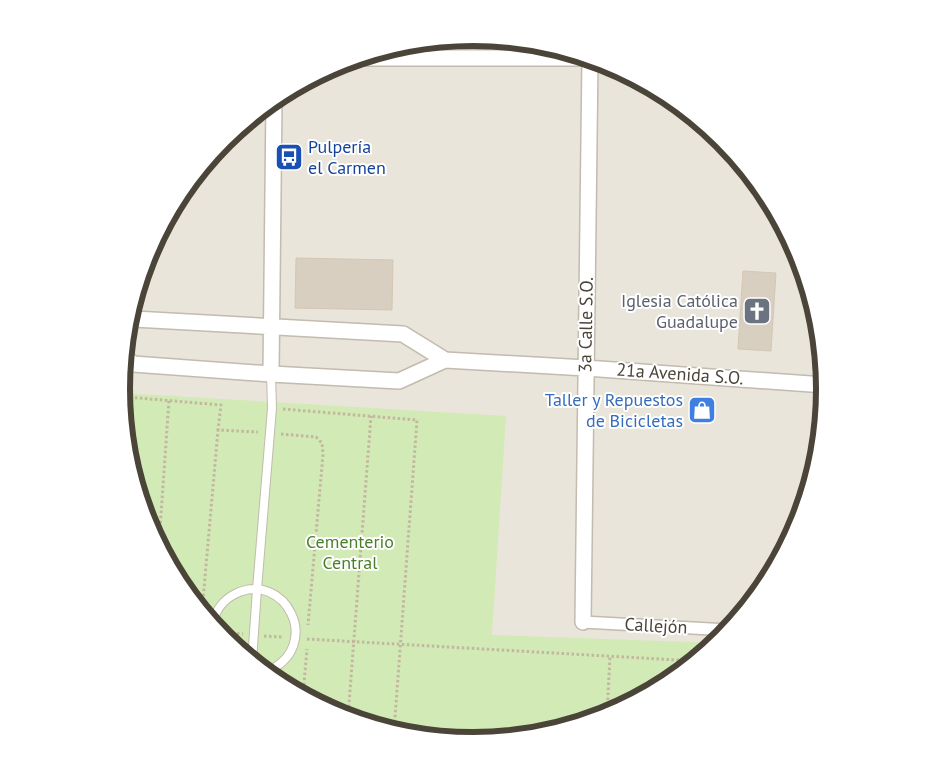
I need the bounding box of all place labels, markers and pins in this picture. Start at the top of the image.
place label: Pulpería el Carmen [308,135,386,179]
bus stop icon: Pulpería el Carmen [274,142,304,172]
place label: Iglesia Católica Guadalupe [621,289,738,333]
church icon: Iglesia Católica Guadalupe [742,296,772,326]
place label: Taller y Repuestos de Bicicletas [545,388,683,432]
shop icon: Taller y Repuestos de Bicicletas [687,395,717,425]

